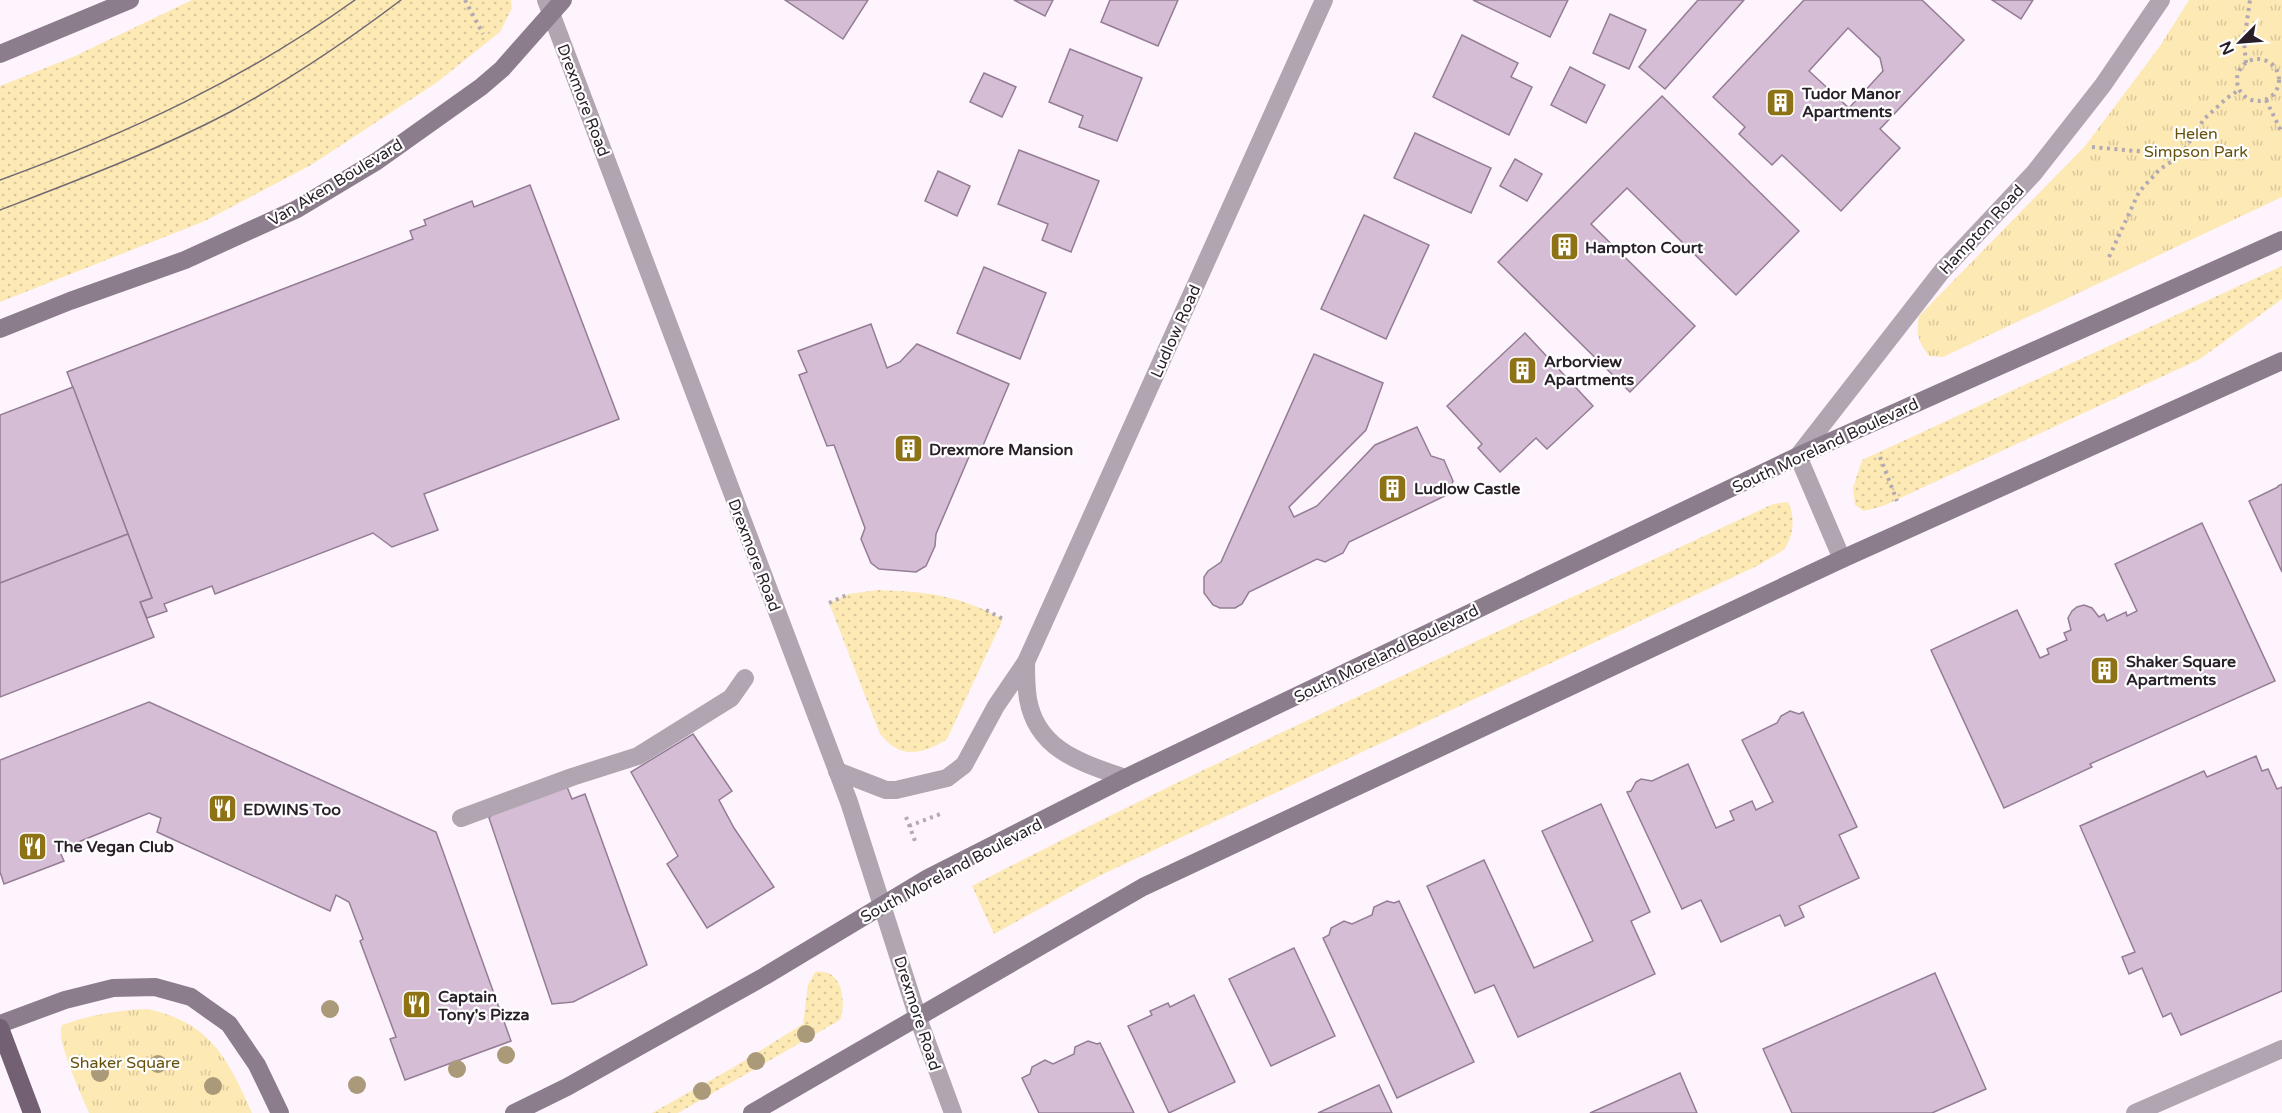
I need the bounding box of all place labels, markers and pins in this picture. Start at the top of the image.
place label: Tudor Manor Apartments [1801,84,1902,122]
building icon: Tudor Manor Apartments [1765,86,1797,118]
building icon: Hampton Court [1548,231,1580,263]
place label: Hampton Court [1585,238,1704,258]
place label: Arborview Apartments [1544,352,1635,390]
building icon: Arborview Apartments [1507,354,1539,386]
building icon: Drexmore Mansion [892,433,924,465]
place label: Drexmore Mansion [929,440,1073,460]
building icon: Ludlow Castle [1377,472,1409,504]
place label: Ludlow Castle [1414,479,1520,499]
place label: Shaker Square Apartments [2126,652,2236,690]
building icon: Shaker Square Apartments [2089,654,2121,686]
restaurant icon: EDWINS Too [206,793,238,825]
place label: EDWINS Too [243,800,341,820]
restaurant icon: The Vegan Club [17,830,49,862]
place label: The Vegan Club [53,837,174,857]
place label: Captain Tony's Pizza [437,987,530,1025]
restaurant icon: Captain Tony's Pizza [401,989,433,1021]

